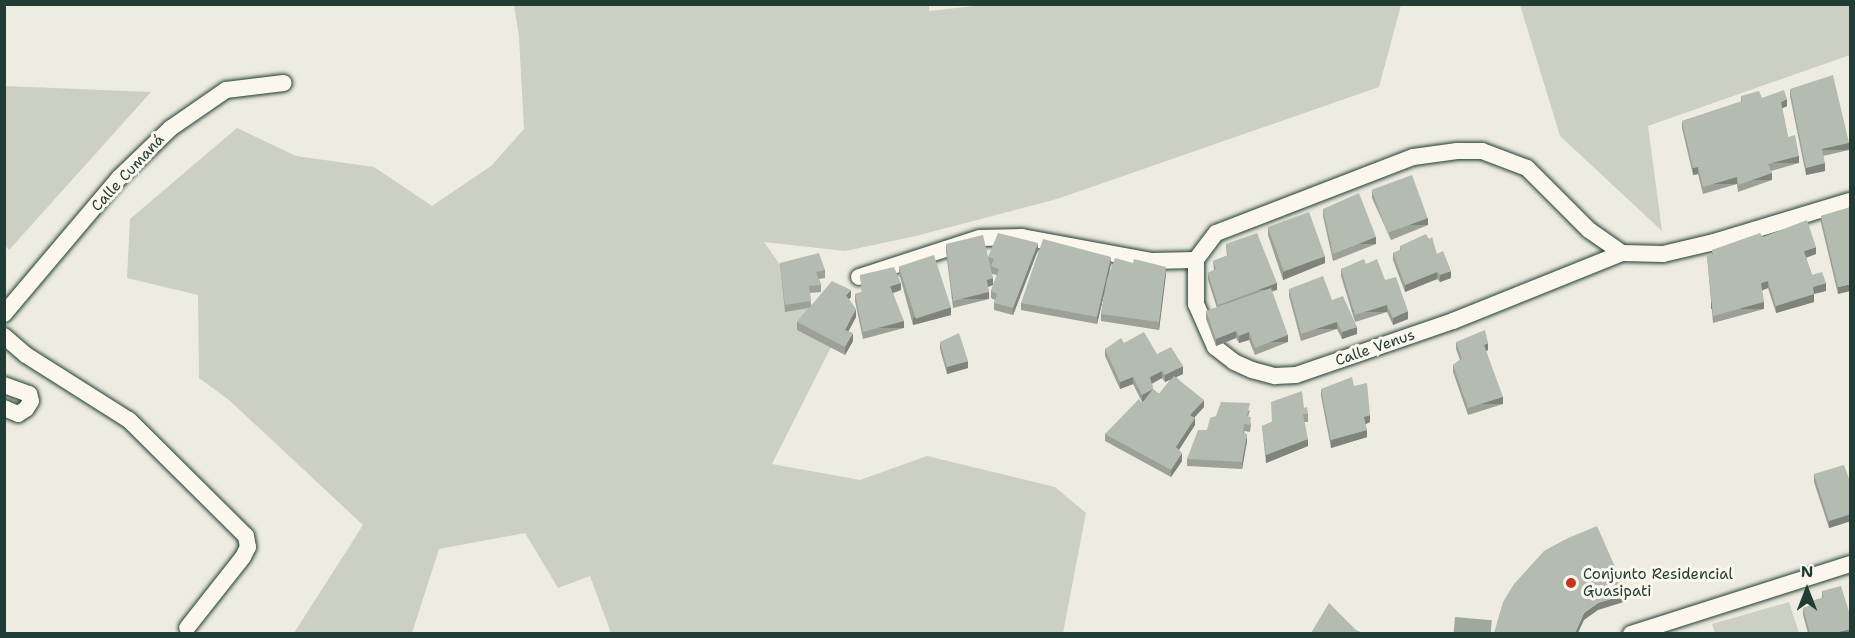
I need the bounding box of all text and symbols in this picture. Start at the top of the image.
street label: Calle Cumaná [88,131,168,215]
street label: Calle Venus [1333,326,1417,370]
north arrow [1777,560,1837,620]
text: N [1801,561,1813,582]
place label: Conjunto Residencial Guasipati [1583,565,1733,600]
marker: Conjunto Residencial Guasipati [1564,576,1578,590]

